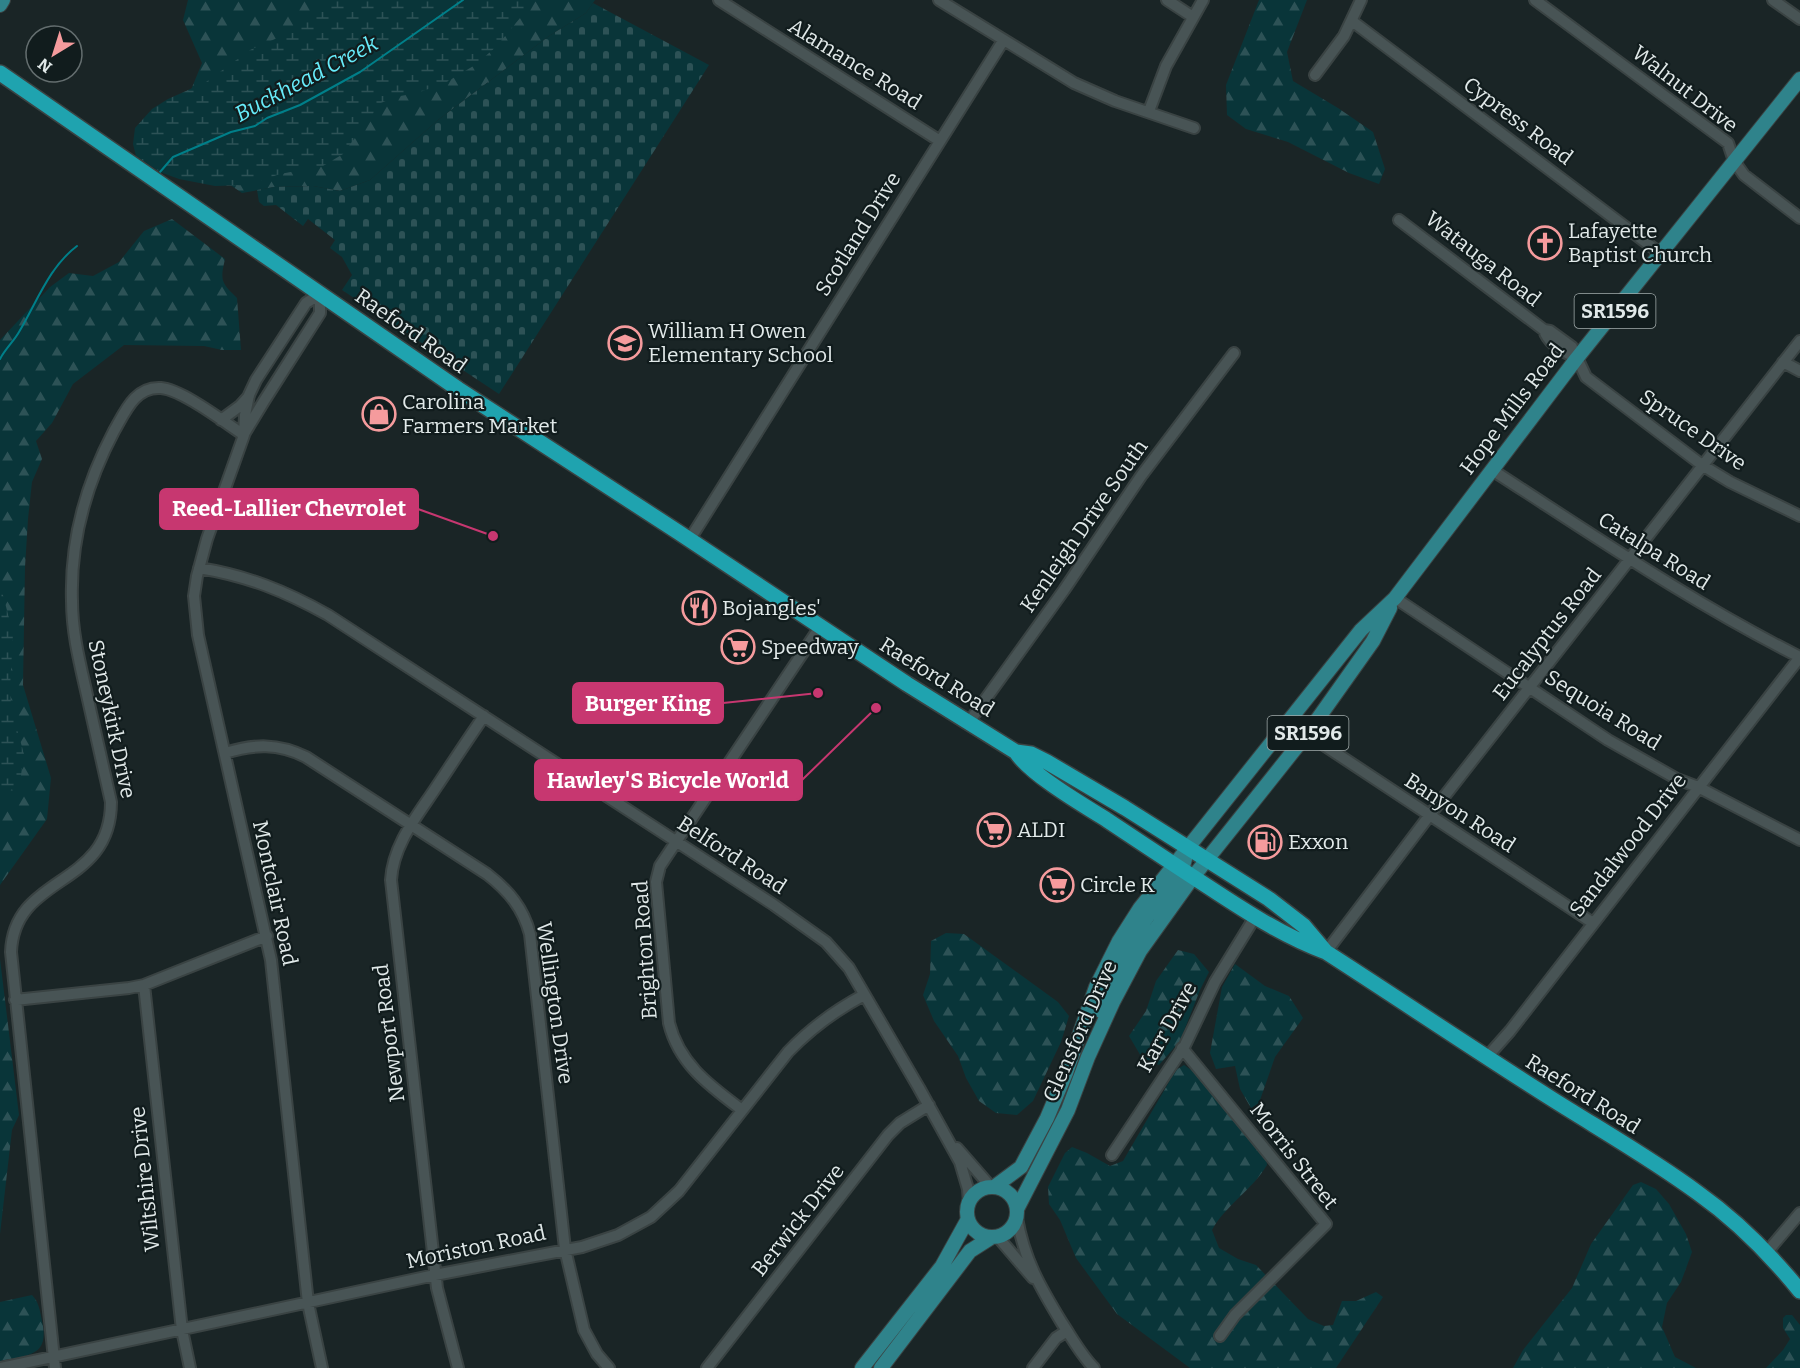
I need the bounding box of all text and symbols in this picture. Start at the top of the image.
street label: Alamance Road [784,13,926,115]
north arrow [24,24,84,84]
water label: Buckhead Creek [230,29,383,127]
street label: Walnut Drive [1627,40,1743,138]
text: N [34,54,56,77]
street label: Cypress Road [1458,71,1578,171]
street label: Scotland Drive [810,167,906,301]
street label: Watauga Road [1420,206,1546,312]
place label: Lafayette Baptist Church [1568,218,1712,268]
church icon: Lafayette Baptist Church [1527,225,1563,261]
street label: Raeford Road [350,283,472,379]
road number: SR1596 [1574,294,1656,328]
place label: William H Owen Elementary School [648,318,833,368]
school or university icon: William H Owen Elementary School [607,325,643,361]
street label: Hope Mills Road [1454,338,1570,480]
street label: Spruce Drive [1635,384,1751,476]
place label: Carolina Farmers Market [402,389,558,439]
shop icon: Carolina Farmers Market [361,396,397,432]
street label: Kenleigh Drive South [1015,435,1153,617]
callout: Reed-Lallier Chevrolet [160,489,418,529]
text: Reed-Lallier Chevrolet [172,495,406,522]
street label: Catalpa Road [1593,506,1715,596]
street label: Eucalyptus Road [1487,563,1607,705]
restaurant icon: Bojangles' [681,590,717,626]
place label: Bojangles' [722,595,821,621]
supermarket icon: Speedway [720,629,756,665]
street label: Raeford Road [875,631,999,723]
place label: Speedway [761,634,860,660]
street label: Stoneykirk Drive [82,637,142,801]
street label: Sequoia Road [1540,664,1666,756]
callout: Burger King [573,683,723,723]
text: Burger King [585,690,711,717]
road number: SR1596 [1268,716,1348,750]
callout: Hawley'S Bicycle World [535,760,802,800]
text: Hawley'S Bicycle World [547,767,789,794]
street label: Banyon Road [1400,768,1520,858]
street label: Sandalwood Drive [1564,768,1692,922]
street label: Belford Road [673,810,791,900]
supermarket icon: ALDI [976,812,1012,848]
place label: ALDI [1017,817,1065,843]
street label: Montclair Road [247,818,303,968]
fuel station icon: Exxon [1247,824,1283,860]
place label: Exxon [1288,829,1348,855]
supermarket icon: Circle K [1039,867,1075,903]
place label: Circle K [1080,872,1155,898]
street label: Brighton Road [627,880,663,1020]
street label: Wellington Drive [531,920,579,1086]
street label: Glensford Drive [1037,956,1123,1106]
street label: Newport Road [368,962,410,1104]
street label: Karr Drive [1131,977,1203,1077]
street label: Raeford Road [1521,1048,1645,1140]
street label: Morris Street [1244,1097,1344,1215]
street label: Wiltshire Drive [124,1105,166,1253]
street label: Berwick Drive [746,1159,850,1281]
street label: Moriston Road [404,1220,548,1274]

